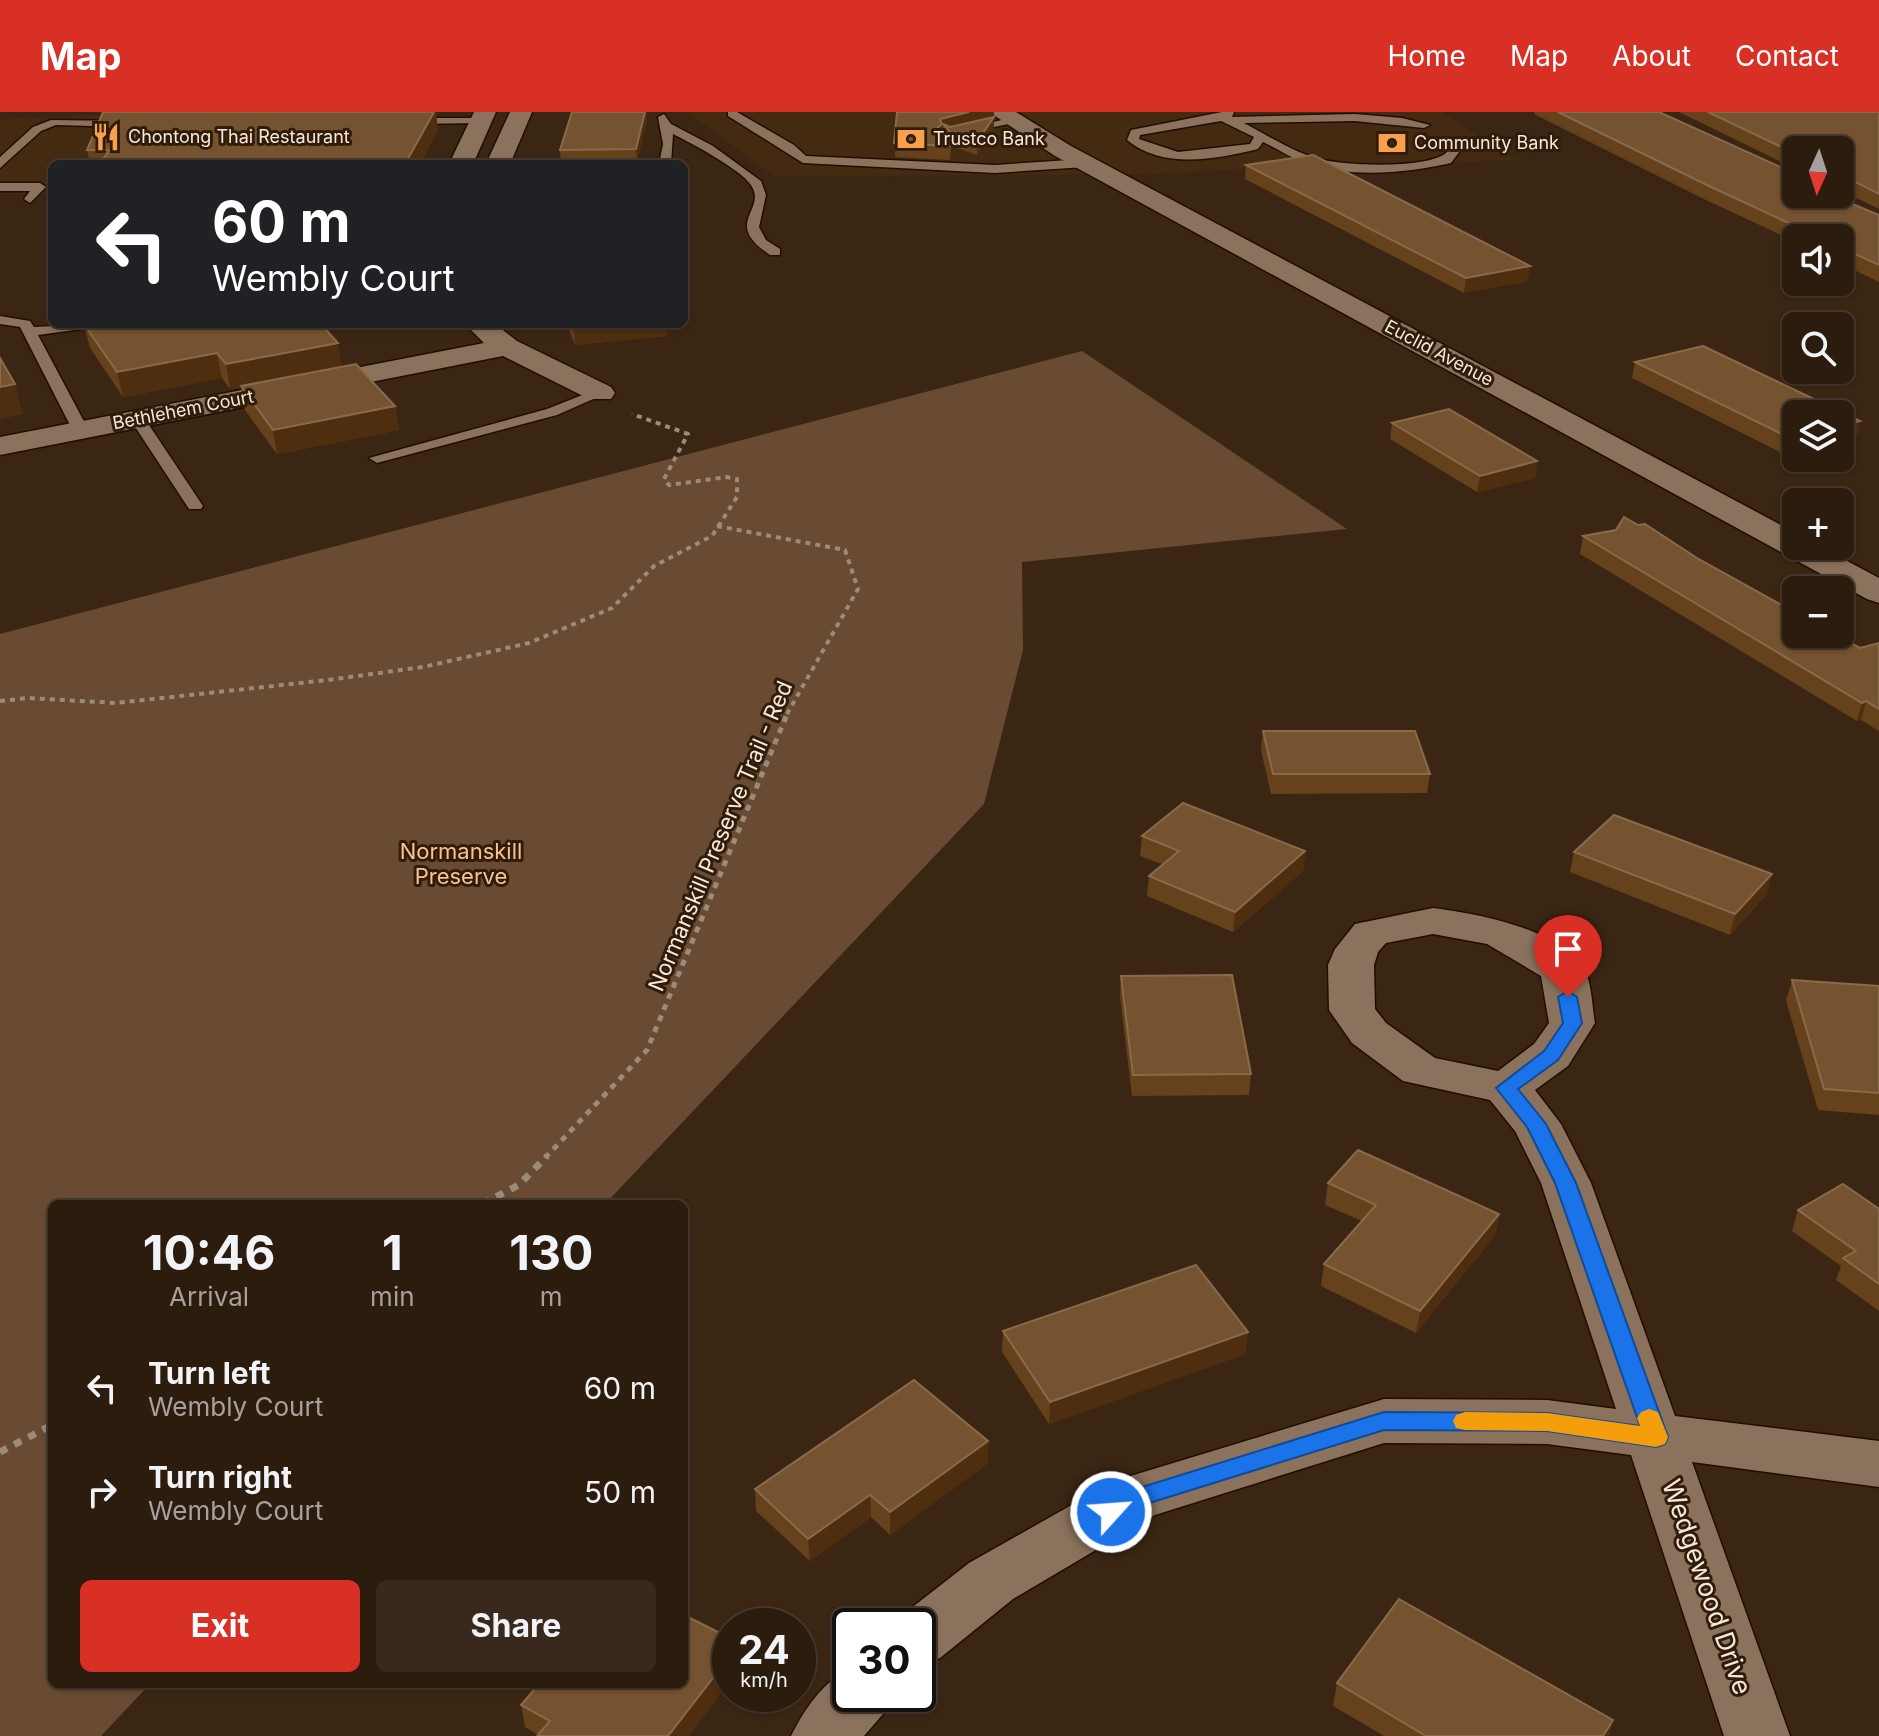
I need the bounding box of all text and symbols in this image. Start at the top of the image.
text: Map [40,33,121,79]
text: Home [1387,39,1466,73]
text: Map [1510,39,1568,73]
text: About [1612,39,1691,73]
text: Contact [1735,39,1839,73]
restaurant icon: Chontong Thai Restaurant [91,122,121,152]
bank icon: Trustco Bank [896,124,926,154]
place label: Chontong Thai Restaurant [128,126,350,147]
place label: Trustco Bank [933,128,1045,149]
bank icon: Community Bank [1377,128,1407,158]
place label: Community Bank [1414,132,1559,153]
north arrow [1782,136,1854,208]
map controls [1782,136,1854,648]
text: 60 m [212,188,351,256]
icon: left [80,192,184,296]
button: sound [1782,224,1854,296]
text: Wembly Court [212,256,455,300]
button: search [1782,312,1854,384]
street label: Euclid Avenue [1381,315,1497,390]
street label: Bethlehem Court [111,386,255,433]
button: layers [1782,400,1854,472]
button: + [1782,488,1854,560]
button: − [1782,576,1854,648]
street label: Normanskill Preserve Trail - Red [643,677,797,995]
park label: Normanskill Preserve [400,838,522,889]
pin [1534,915,1602,997]
icon: arrive [1546,927,1590,971]
text: 10:46 [143,1223,275,1282]
text: 1 [382,1223,403,1282]
text: 130 [509,1223,593,1282]
text: Arrival [169,1281,249,1312]
text: min [370,1281,415,1312]
text: m [540,1281,563,1312]
text: Turn left [148,1355,270,1391]
icon: left [80,1366,124,1410]
text: 60 m [584,1370,656,1406]
text: Wembly Court [148,1391,323,1422]
text: Turn right [148,1459,292,1495]
icon: right [80,1470,124,1514]
position arrow [1069,1470,1153,1554]
text: 50 m [584,1474,656,1510]
street label: Wedgewood Drive [1656,1475,1759,1699]
text: Wembly Court [148,1495,323,1526]
button: Exit [80,1580,360,1672]
button: Share [376,1580,656,1672]
speed limit sign: 30 [832,1608,936,1712]
text: 24 [738,1625,790,1674]
text: km/h [740,1668,788,1692]

